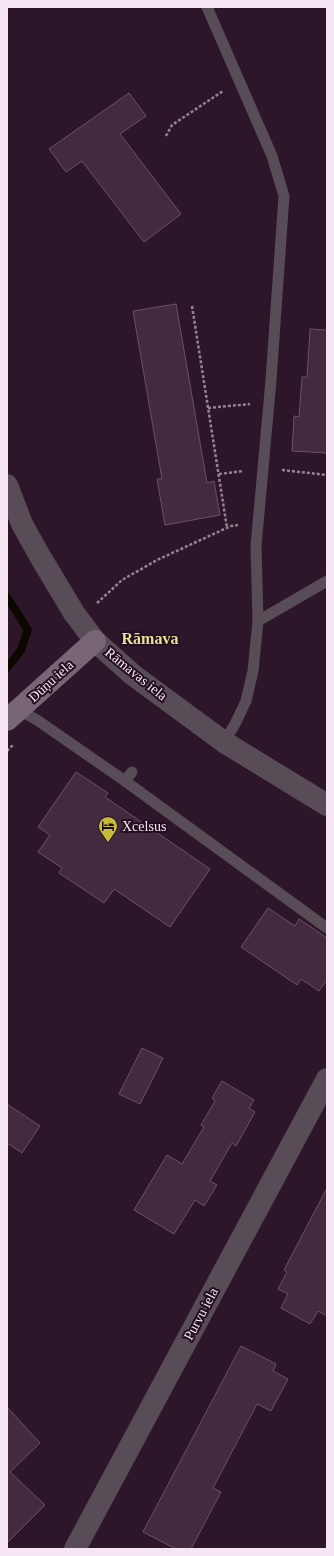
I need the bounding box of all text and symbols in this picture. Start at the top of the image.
district label: Rāmava [122,630,178,647]
street label: Rāmavas iela [102,645,170,704]
street label: Dūņu iela [26,657,78,706]
hotel icon: Xcelsus [97,815,119,843]
place label: Xcelsus [122,819,166,834]
street label: Purvu iela [181,1285,221,1343]

